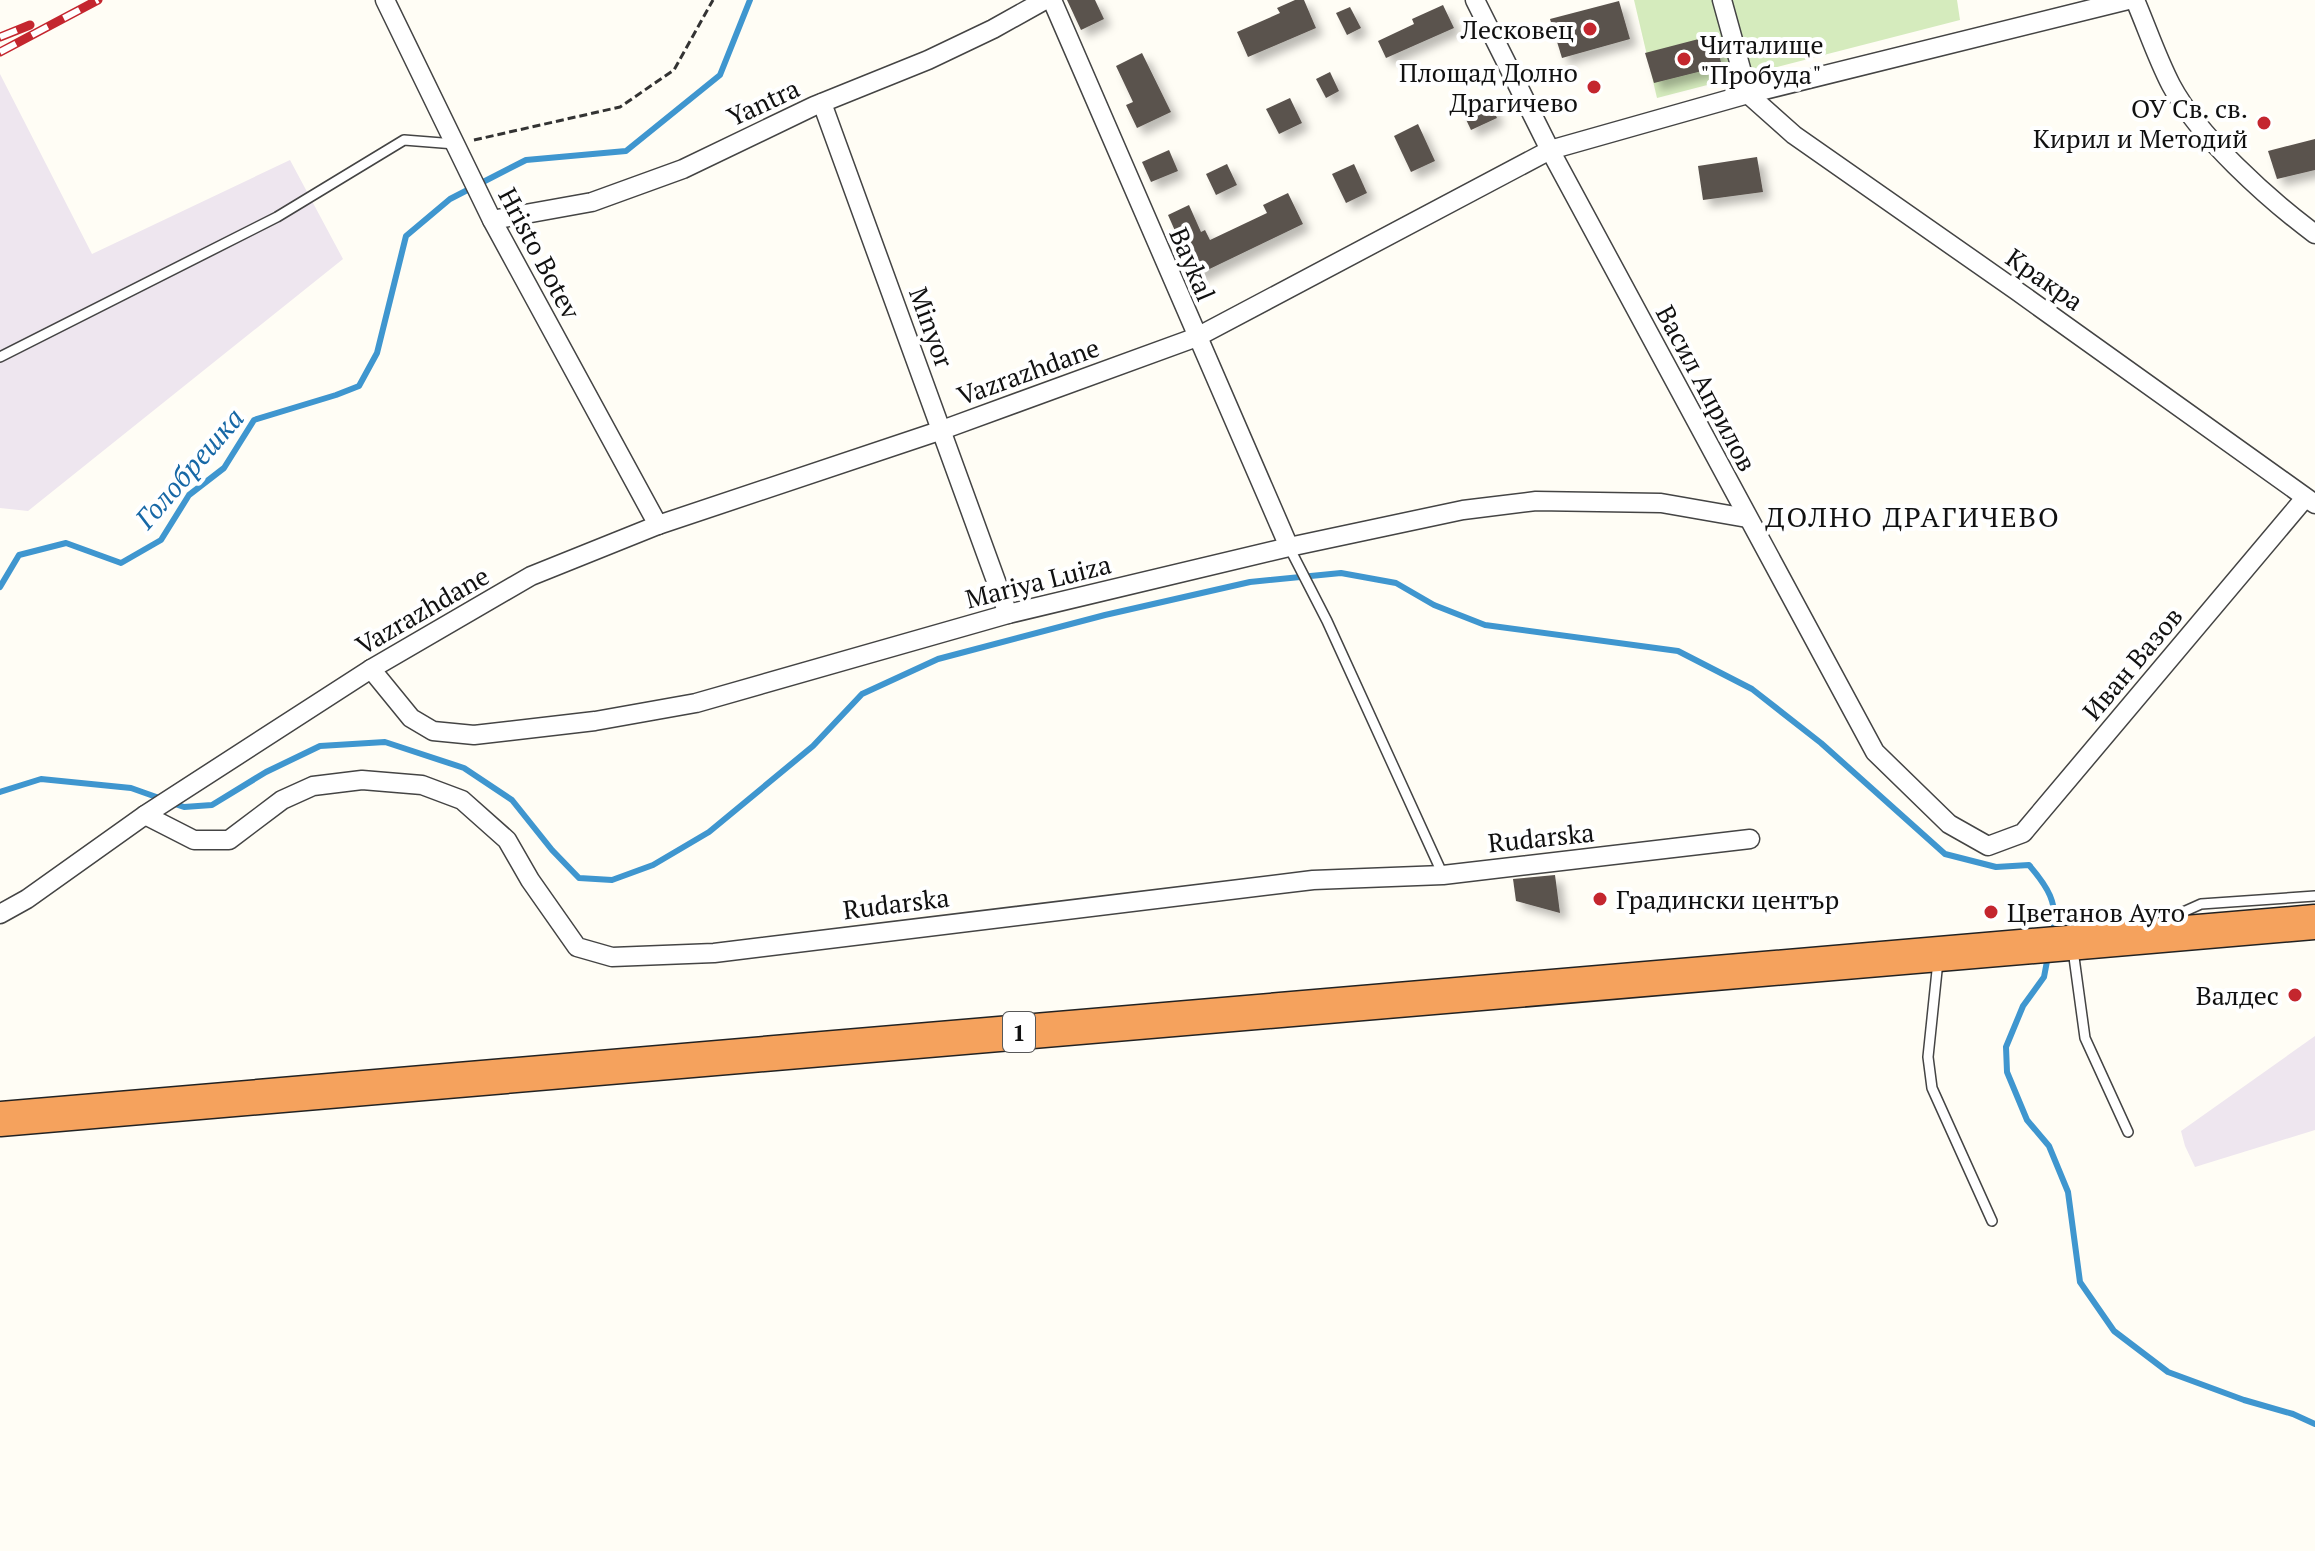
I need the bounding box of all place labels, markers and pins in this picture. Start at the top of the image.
place label: Лесковец [1460,12,1574,46]
marker: Лесковец [1581,20,1599,38]
place label: Читалище "Пробуда" [1700,27,1824,91]
marker: Читалище "Пробуда" [1675,50,1693,68]
place label: Площад Долно Драгичево [1399,55,1578,119]
marker: Площад Долно Драгичево [1585,78,1603,96]
place label: ОУ Св. св. Кирил и Методий [2033,91,2248,155]
marker: ОУ Св. св. Кирил и Методий [2255,114,2273,132]
place label: Градински център [1616,882,1839,916]
marker: Градински център [1591,890,1609,908]
place label: Цветанов Ауто [2007,895,2185,929]
marker: Цветанов Ауто [1982,903,2000,921]
place label: Валдес [2196,978,2279,1012]
marker: Валдес [2286,986,2304,1004]

